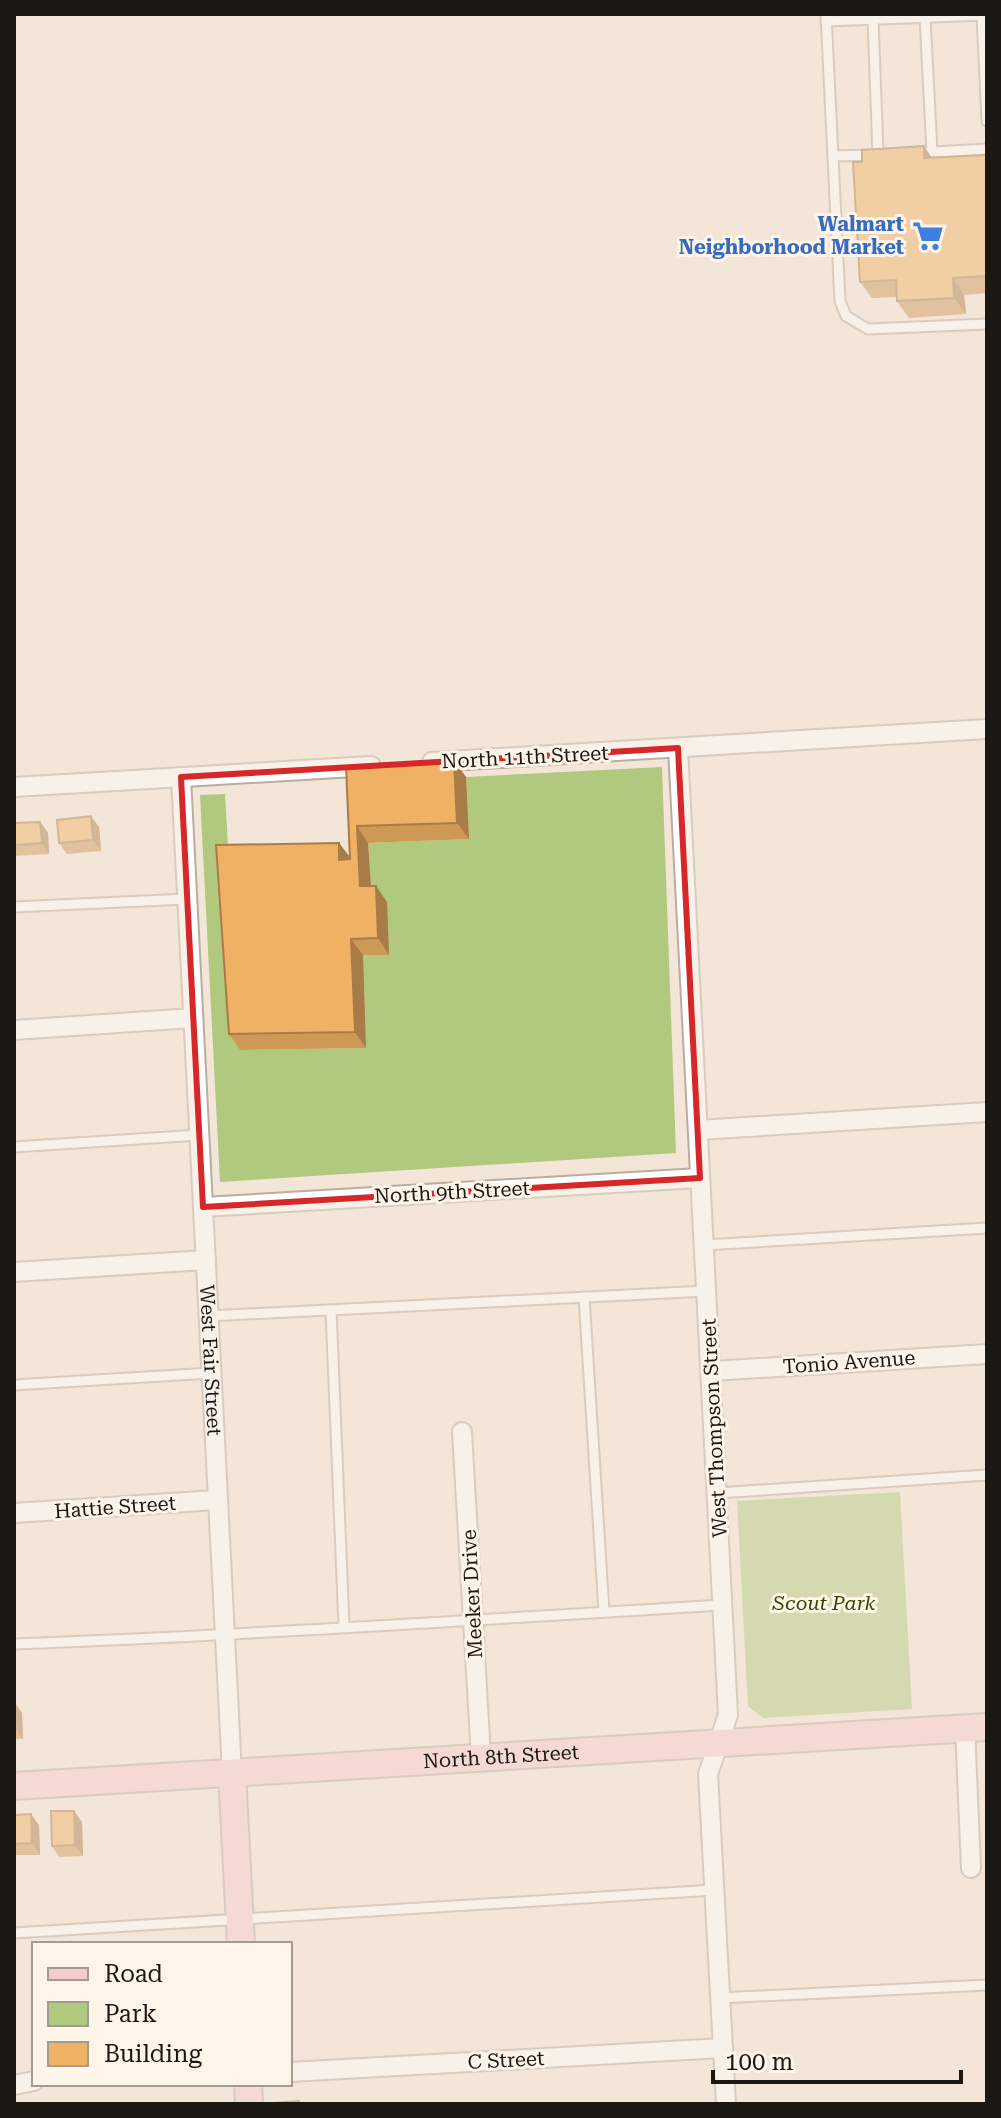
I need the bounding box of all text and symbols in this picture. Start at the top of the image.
place label: Walmart Neighborhood Market [679,212,904,259]
supermarket icon: Walmart Neighborhood Market [911,219,945,253]
street label: North 11th Street [441,741,610,773]
street label: North 9th Street [373,1176,531,1208]
street label: West Fair Street [195,1284,227,1437]
street label: West Thompson Street [696,1317,732,1538]
street label: Tonio Avenue [782,1345,916,1379]
street label: Hattie Street [53,1491,177,1523]
street label: Meeker Drive [457,1529,487,1659]
park label: Scout Park [772,1591,876,1615]
street label: North 8th Street [422,1740,580,1773]
legend [32,1942,292,2086]
text: Road [104,1960,163,1988]
text: Park [104,2000,157,2028]
scale bar [713,2034,961,2084]
text: Building [104,2040,202,2068]
street label: C Street [467,2046,545,2074]
text: 100 m [725,2048,793,2076]

